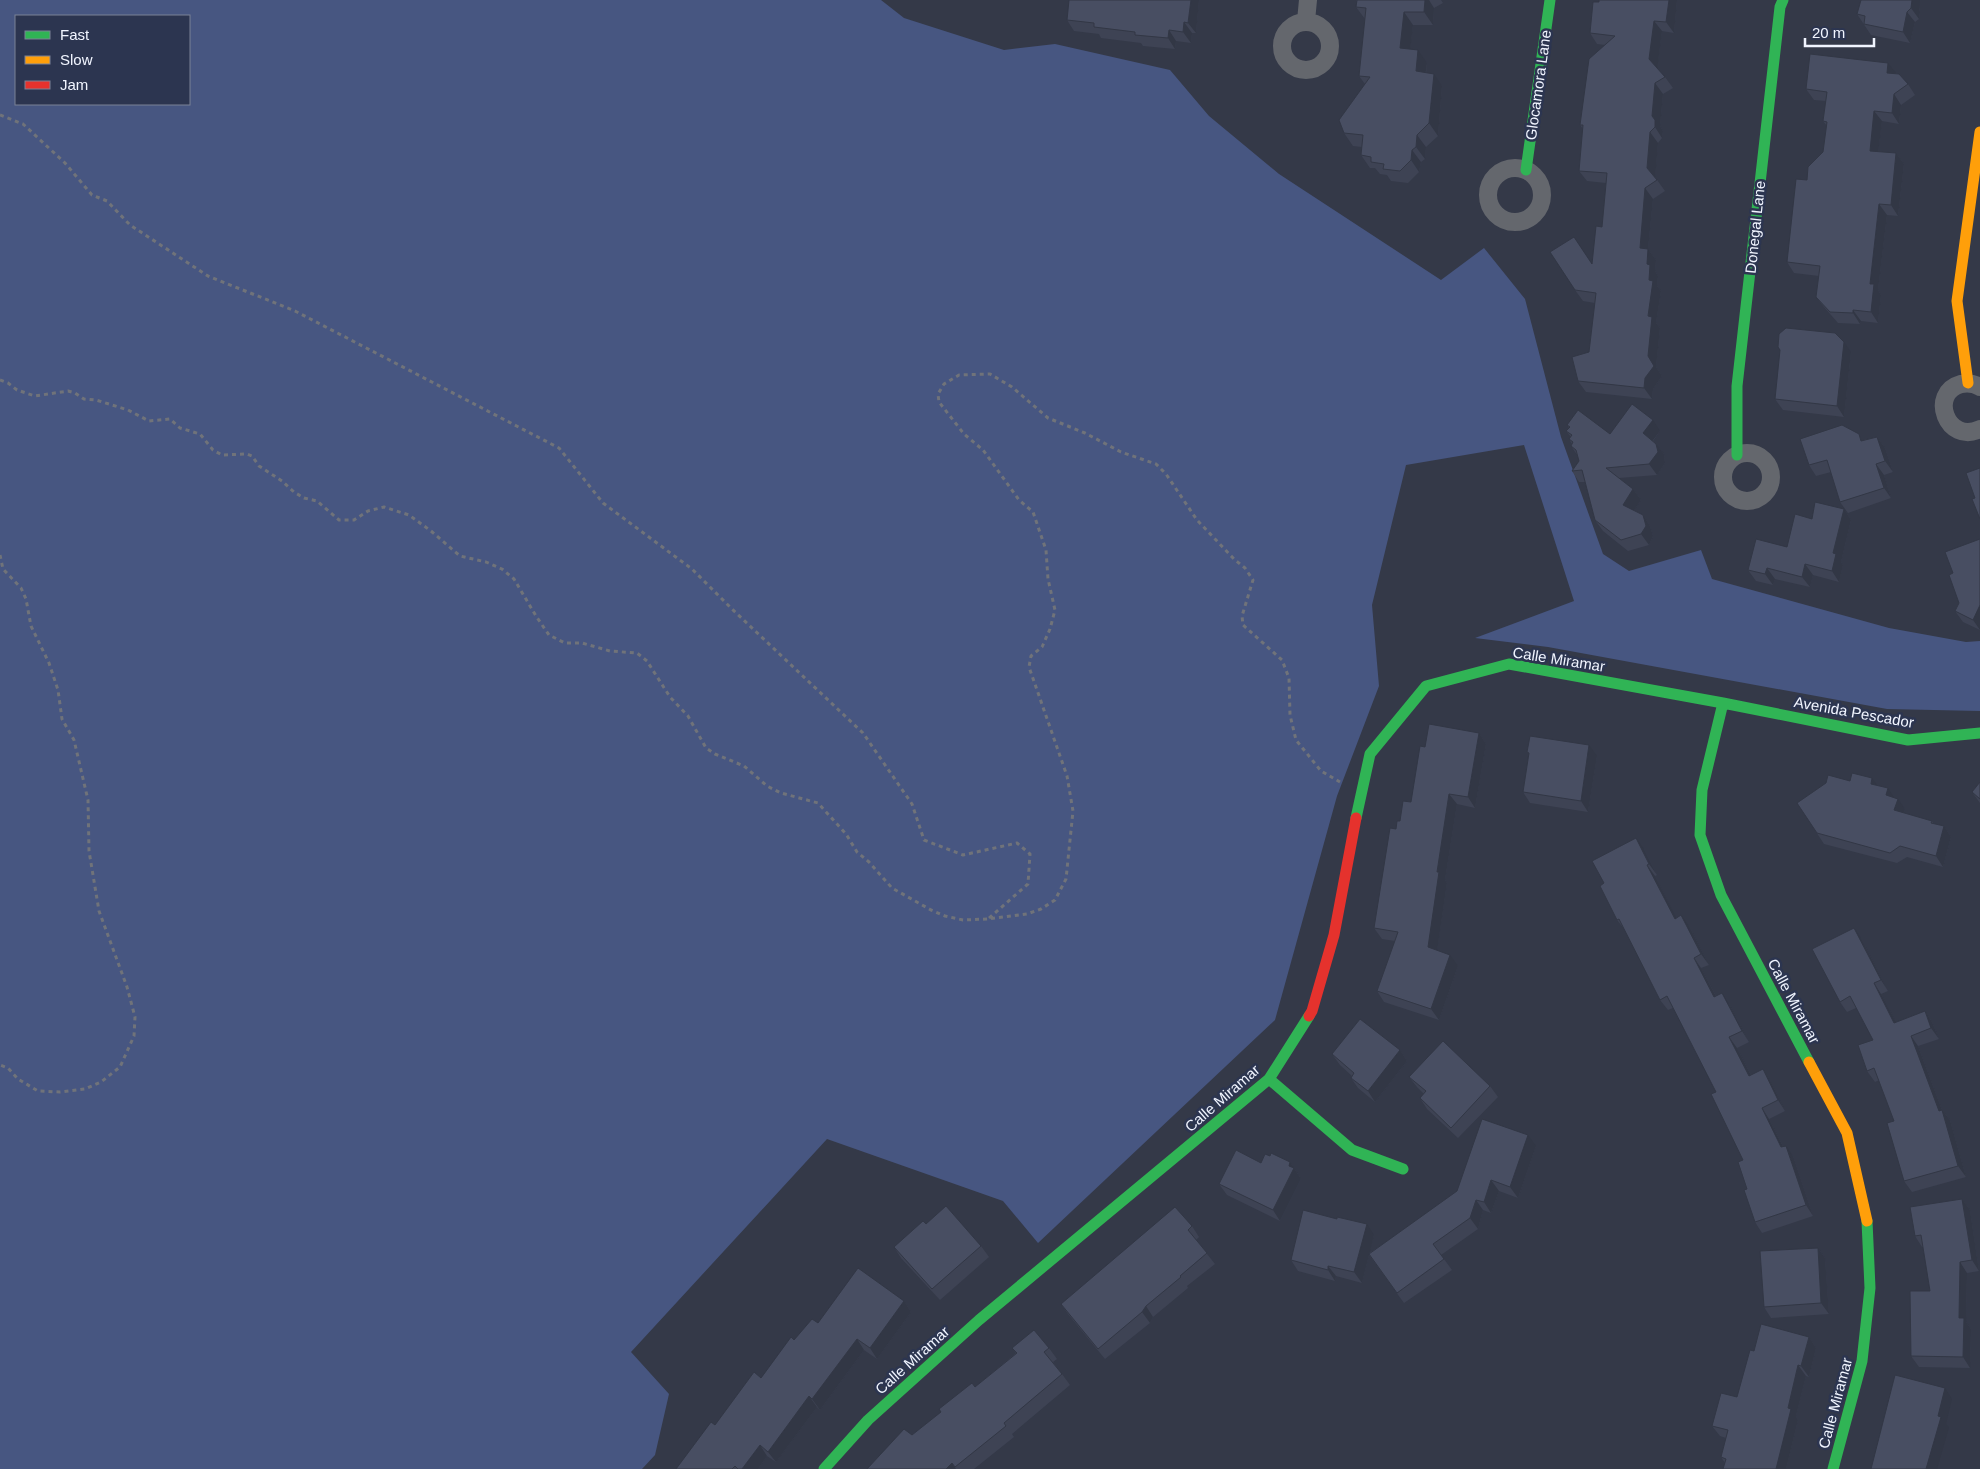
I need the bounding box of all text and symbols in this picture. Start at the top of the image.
legend [15,15,190,105]
scale bar [1805,15,1874,47]
text: 20 m [1812,24,1845,41]
text: Fast [60,26,90,43]
street label: Glocamora Lane [1522,29,1554,141]
text: Slow [60,51,93,68]
text: Jam [60,76,88,93]
street label: Donegal Lane [1742,180,1768,274]
street label: Calle Miramar [1512,643,1606,675]
street label: Avenida Pescador [1793,693,1915,731]
street label: Calle Miramar [1765,956,1823,1046]
street label: Calle Miramar [1181,1061,1263,1135]
street label: Calle Miramar [872,1322,952,1398]
street label: Calle Miramar [1815,1356,1855,1450]

